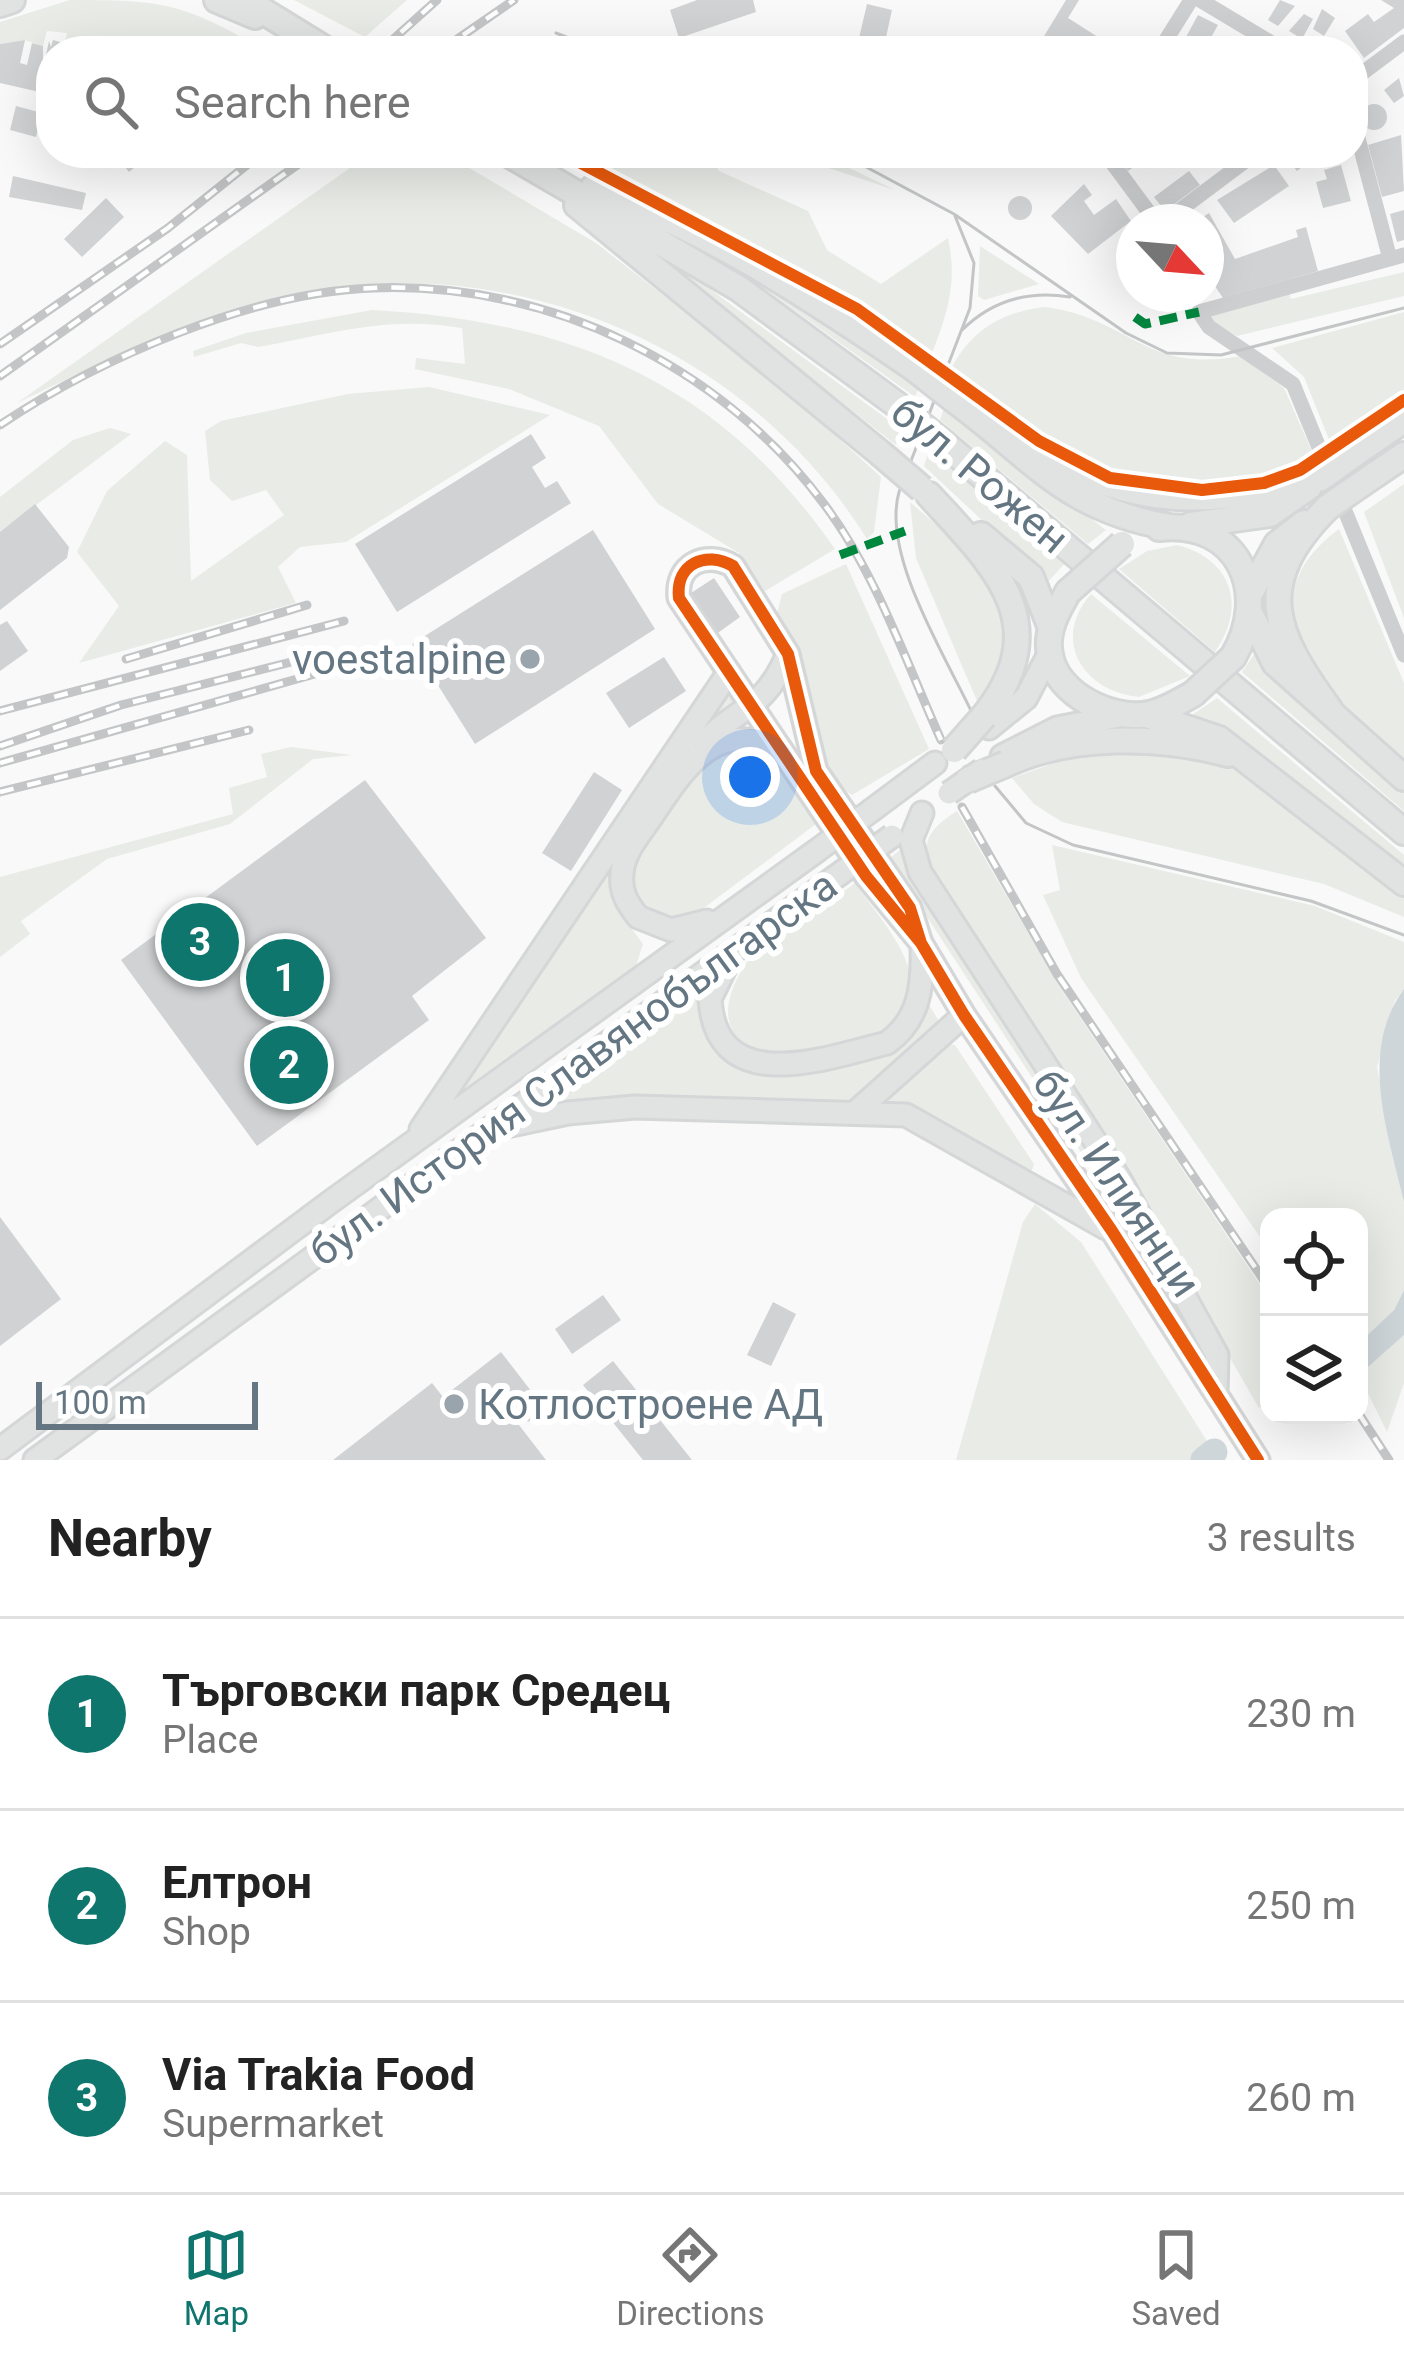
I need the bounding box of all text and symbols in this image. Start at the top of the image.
search box [36,36,1368,168]
icon: search [78,69,144,135]
text: Search here [174,76,411,129]
north arrow [1116,204,1224,312]
street label: бул. Рожен [881,387,1079,563]
place label: voestalpine [292,635,506,684]
marker: voestalpine [517,646,543,672]
your location [720,747,780,807]
street label: бул. История Славянобългарска [300,860,846,1276]
pin: 3 [161,897,239,987]
pin: 1 [246,933,324,1023]
pin: 2 [250,1020,328,1110]
street label: бул. Илиянци [1023,1060,1211,1306]
map controls [1260,1208,1368,1424]
button: locate [1260,1208,1368,1316]
button: layers [1260,1316,1368,1424]
scale bar [36,1376,258,1429]
place label: Котлостроене АД [478,1380,823,1429]
text: 100 m [54,1383,147,1422]
marker: Котлостроене АД [441,1391,467,1417]
text: Nearby [48,1509,212,1568]
text: 3 results [1207,1515,1356,1561]
text: Търговски парк Средец [162,1664,670,1717]
text: 1 [76,1691,98,1737]
text: 230 m [1246,1691,1356,1737]
text: Place [162,1717,258,1763]
text: Елтрон [162,1856,312,1909]
text: 2 [76,1883,98,1929]
text: 250 m [1246,1883,1356,1929]
text: Shop [162,1909,251,1955]
text: Via Trakia Food [162,2048,475,2101]
text: 3 [76,2075,98,2121]
text: 260 m [1246,2075,1356,2121]
text: Supermarket [162,2101,384,2147]
tab: Map [183,2222,249,2333]
tab: Directions [616,2222,765,2333]
tab: Saved [1131,2222,1221,2333]

